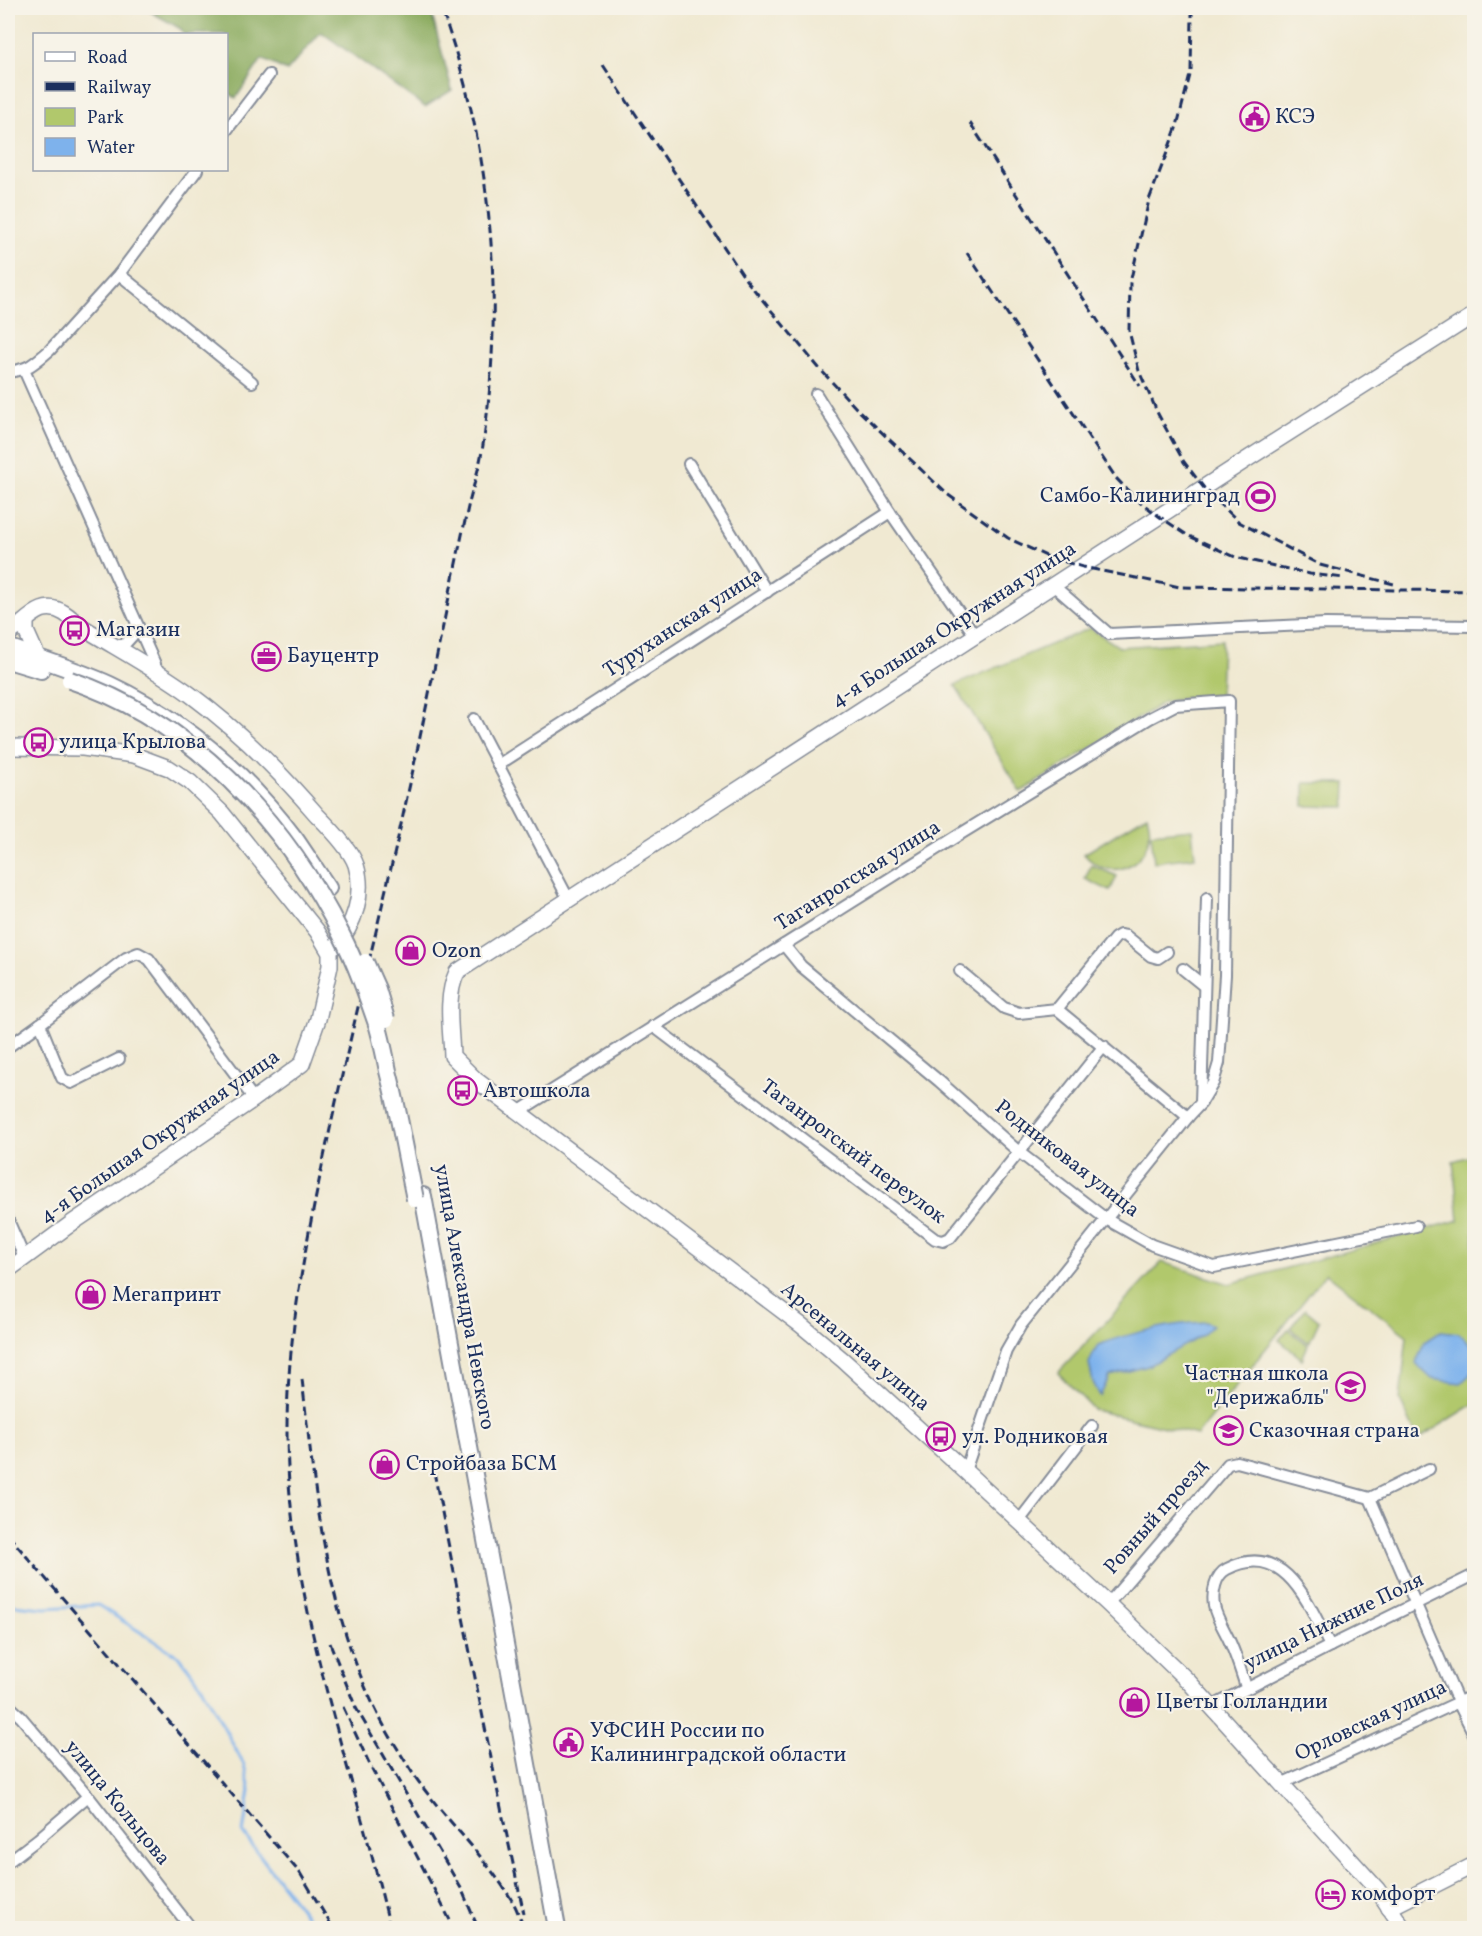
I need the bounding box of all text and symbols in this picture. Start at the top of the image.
legend [33,33,228,171]
text: Road [87,46,128,71]
text: Railway [87,76,151,101]
public building icon: КСЭ [1238,101,1270,133]
place label: КСЭ [1275,103,1315,132]
text: Park [87,106,124,131]
text: Water [87,136,135,161]
sports icon: Самбо-Калининград [1245,480,1277,512]
place label: Самбо-Калининград [1040,482,1240,511]
street label: 4-я Большая Окружная улица [826,535,1082,715]
street label: Туруханская улица [598,561,768,685]
bus stop icon: Магазин [59,614,91,646]
place label: Магазин [96,616,181,645]
office icon: Бауцентр [250,640,282,672]
place label: Бауцентр [287,642,379,671]
bus stop icon: улица Крылова [22,726,54,758]
place label: улица Крылова [59,728,207,757]
street label: Таганрогская улица [770,813,946,939]
shop icon: Ozon [395,935,427,967]
place label: Ozon [432,937,482,966]
street label: 4-я Большая Окружная улица [34,1043,286,1231]
street label: Таганрогский переулок [754,1073,952,1231]
bus stop icon: Автошкола [446,1075,478,1107]
place label: Автошкола [483,1077,591,1106]
street label: Родниковая улица [989,1093,1145,1225]
street label: улица Александра Невского [426,1162,502,1432]
street label: Арсенальная улица [774,1276,936,1418]
shop icon: Мегапринт [75,1279,107,1311]
place label: Мегапринт [112,1281,221,1310]
place label: Частная школа "Дерижабль" [1184,1360,1329,1413]
school or university icon: Частная школа "Дерижабль" [1334,1370,1366,1402]
school or university icon: Сказочная страна [1212,1415,1244,1447]
place label: Сказочная страна [1249,1417,1420,1446]
bus stop icon: ул. Родниковая [925,1421,957,1453]
place label: ул. Родниковая [962,1423,1108,1452]
shop icon: Стройбаза БСМ [369,1448,401,1480]
place label: Стройбаза БСМ [406,1450,557,1479]
street label: Ровный проезд [1098,1453,1214,1581]
street label: улица Нижние Поля [1239,1566,1429,1678]
street label: Орловская улица [1290,1673,1452,1769]
shop icon: Цветы Голландии [1119,1686,1151,1718]
place label: Цветы Голландии [1156,1688,1328,1717]
place label: УФСИН России по Калининградской области [590,1717,847,1770]
public building icon: УФСИН России по Калининградской области [553,1727,585,1759]
street label: улица Кольцова [57,1734,177,1872]
hotel icon: комфорт [1314,1878,1346,1910]
place label: комфорт [1351,1880,1436,1909]

